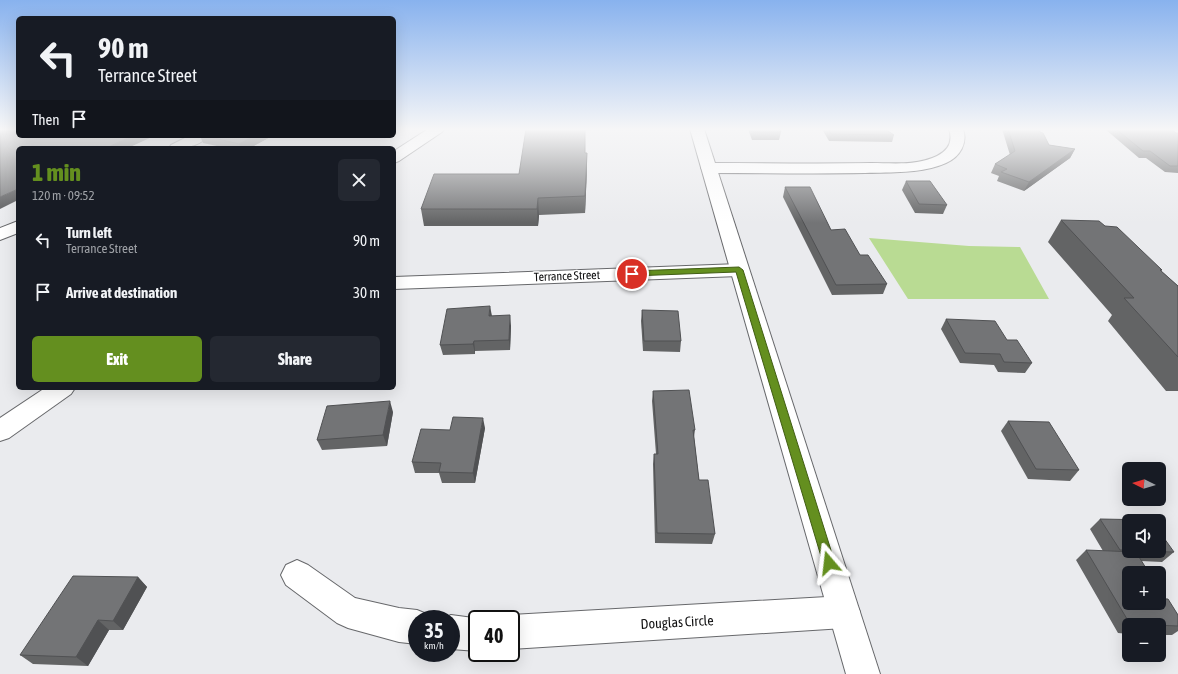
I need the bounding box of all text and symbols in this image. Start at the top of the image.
icon: left [32,32,84,84]
text: 90 m [98,32,148,64]
text: Terrance Street [98,65,197,86]
icon: arrive [68,108,90,130]
text: Then [32,111,60,128]
text: 1 min [32,159,81,186]
button: close [338,159,380,201]
text: 120 m · 09:52 [32,188,95,203]
text: Turn left [66,224,112,241]
icon: left [32,229,54,251]
text: 90 m [353,232,380,249]
text: Terrance Street [66,241,138,256]
pin [615,257,649,291]
icon: arrive [621,263,643,285]
street label: Terrance Street [534,268,601,284]
icon: arrive [32,281,54,303]
text: Arrive at destination [66,284,177,301]
text: 30 m [353,284,380,301]
button: Exit [32,336,202,382]
button: Share [210,336,380,382]
north arrow [1122,462,1166,506]
map controls [1122,462,1166,662]
button: sound [1122,514,1166,558]
position arrow [808,542,850,584]
button: + [1122,566,1166,610]
speed limit sign: 40 [468,610,520,662]
street label: Douglas Circle [640,612,714,632]
button: − [1122,618,1166,662]
text: 35 [425,619,443,642]
text: km/h [424,640,444,651]

